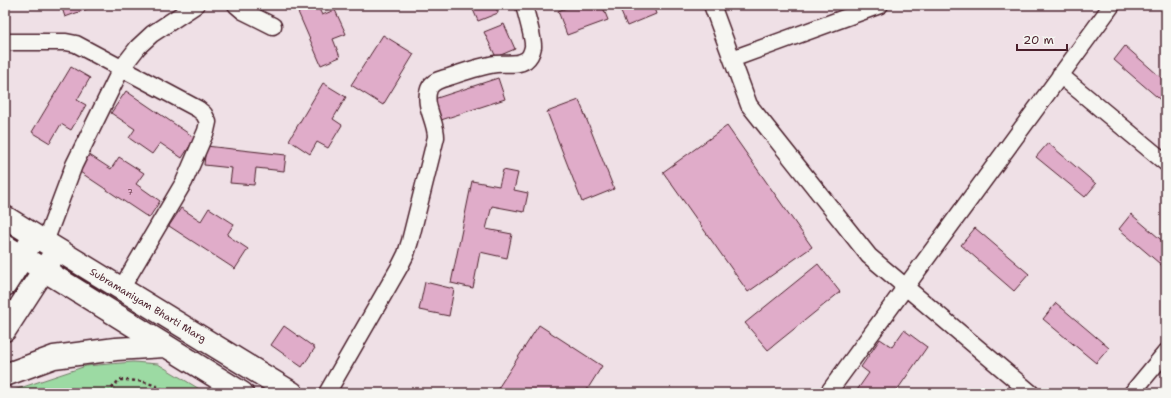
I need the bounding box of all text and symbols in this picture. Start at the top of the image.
scale bar [1017,26,1067,52]
text: 20 m [1023,32,1054,48]
house number: 7 [127,187,133,198]
street label: Subramaniyam Bharti Marg [87,265,209,345]

